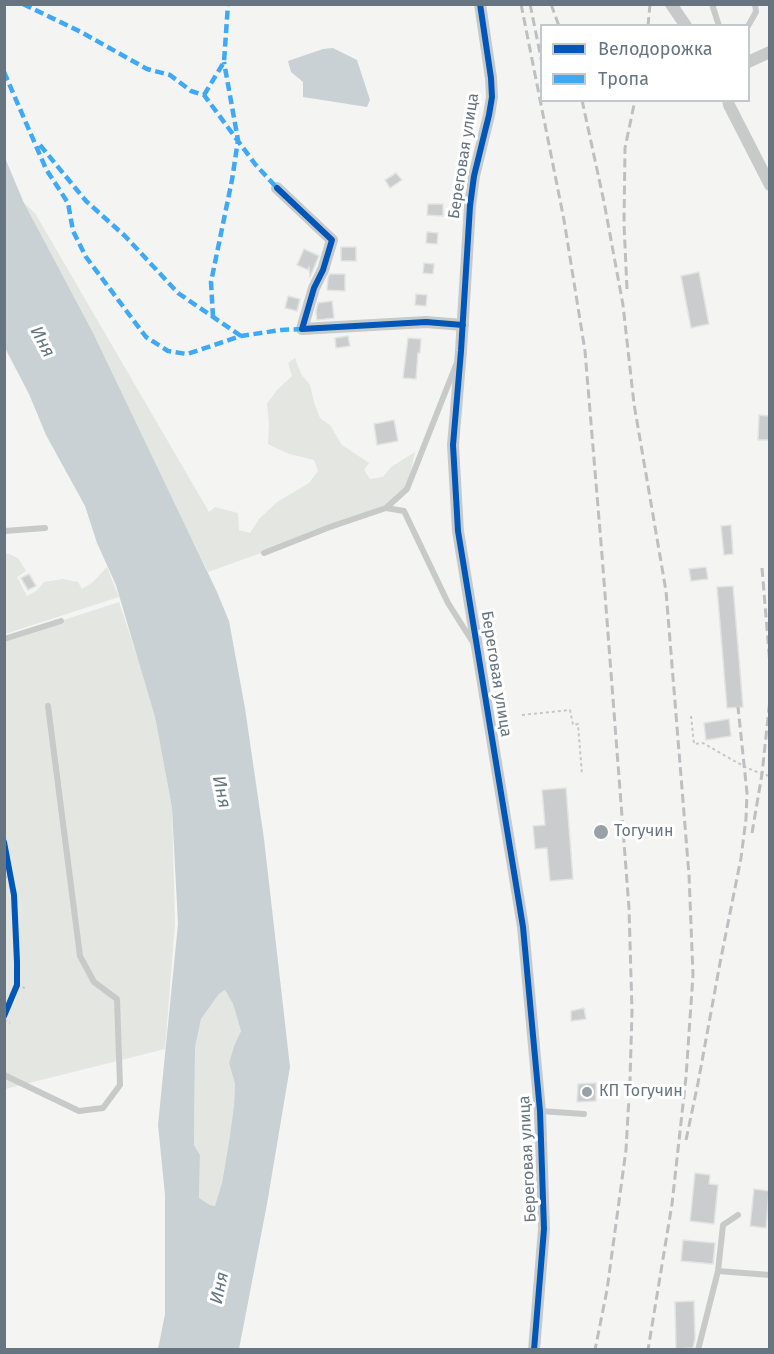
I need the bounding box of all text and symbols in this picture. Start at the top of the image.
legend [540,24,750,102]
text: Велодорожка [598,38,713,60]
text: Тропа [598,68,649,90]
street label: Береговая улица [445,92,483,220]
water label: Иня [25,323,59,361]
street label: Береговая улица [477,610,515,738]
water label: Иня [207,774,235,810]
place label: Тогучин [614,822,673,842]
marker: Тогучин [592,823,610,841]
place label: КП Тогучин [599,1082,683,1102]
marker: КП Тогучин [580,1085,594,1099]
street label: Береговая улица [515,1095,541,1223]
water label: Иня [206,1270,234,1306]

